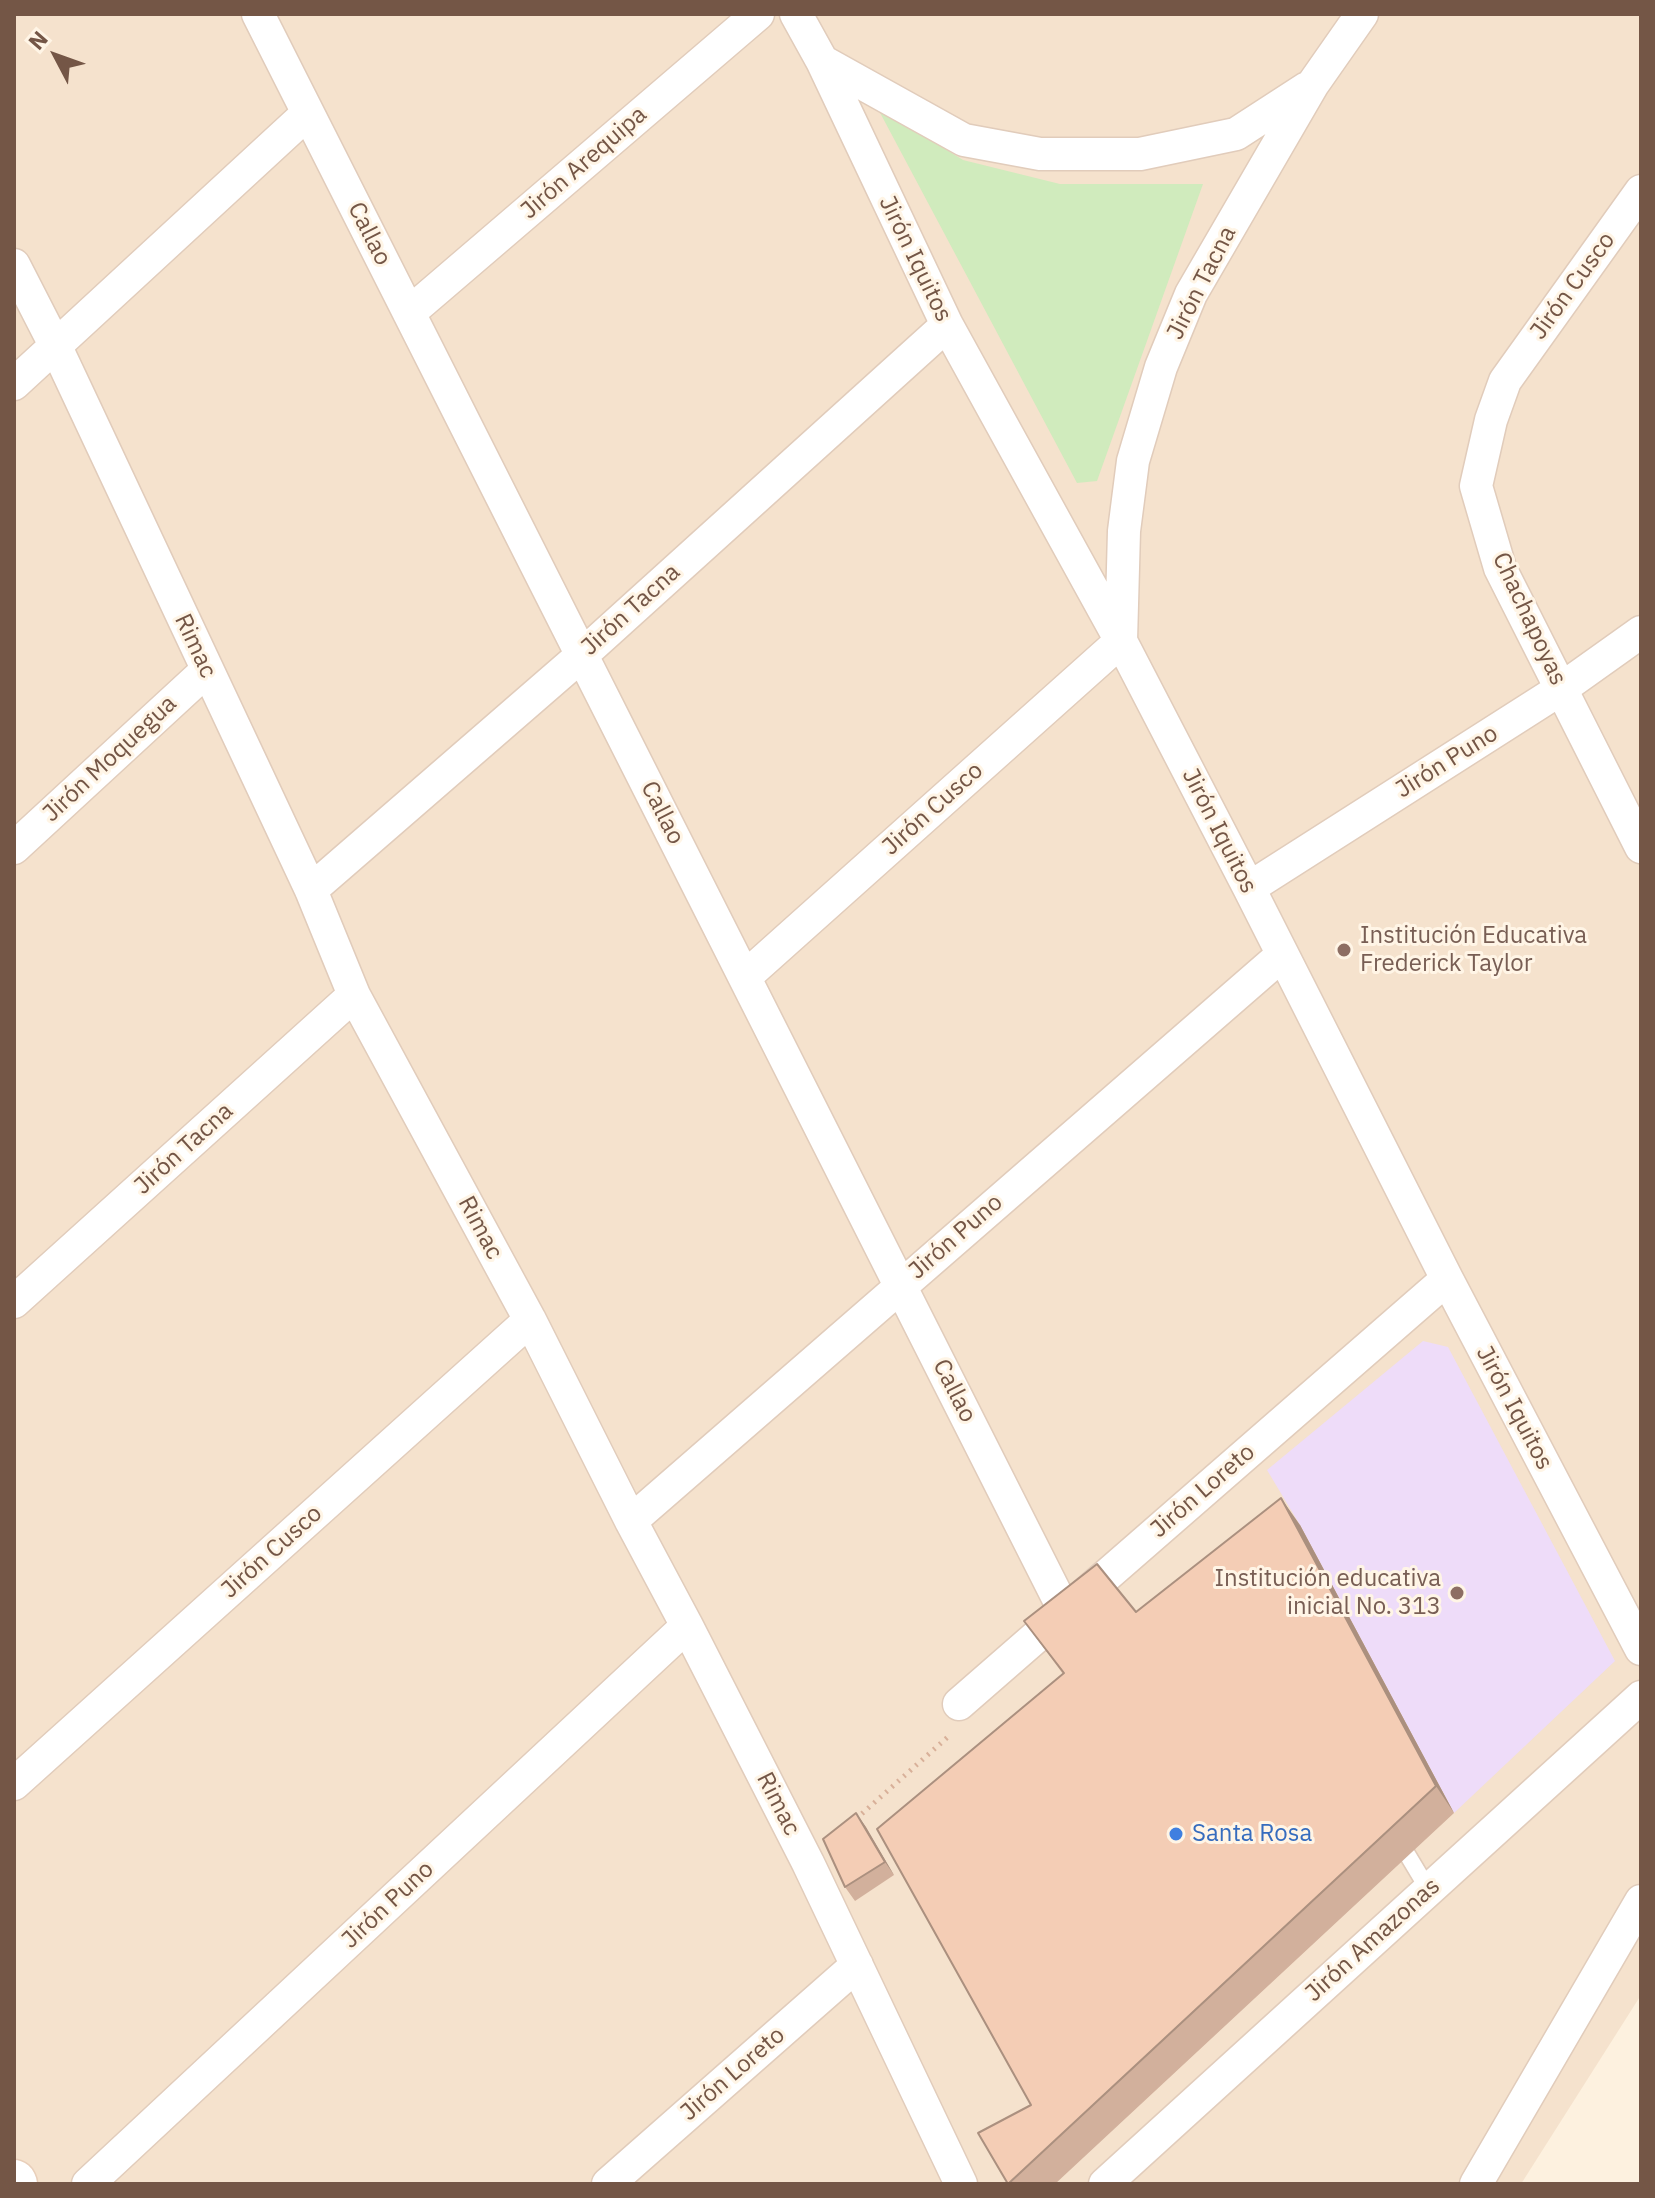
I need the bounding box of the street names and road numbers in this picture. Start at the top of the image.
street label: Jirón Arequipa [515,101,653,225]
street label: Jirón Iquitos [872,192,958,326]
street label: Callao [341,198,397,270]
street label: Jirón Tacna [1161,222,1243,344]
street label: Jirón Cusco [1525,227,1621,345]
street label: Chachapoyas [1486,548,1572,690]
street label: Jirón Tacna [576,558,686,662]
street label: Rimac [168,609,222,683]
street label: Jirón Moquegua [37,690,183,828]
street label: Jirón Puno [1391,719,1503,805]
street label: Jirón Cusco [877,756,989,862]
street label: Jirón Iquitos [1175,764,1263,898]
street label: Callao [634,777,690,849]
street label: Jirón Tacna [129,1097,239,1201]
street label: Jirón Puno [903,1188,1009,1286]
street label: Rimac [452,1192,508,1264]
street label: Jirón Iquitos [1469,1341,1559,1475]
street label: Callao [926,1355,982,1427]
street label: Jirón Loreto [1145,1438,1261,1544]
street label: Jirón Cusco [216,1499,328,1605]
street label: Rimac [750,1768,806,1840]
street label: Jirón Puno [336,1855,440,1955]
street label: Jirón Amazonas [1300,1872,1446,2008]
street label: Jirón Loreto [675,2021,791,2127]

